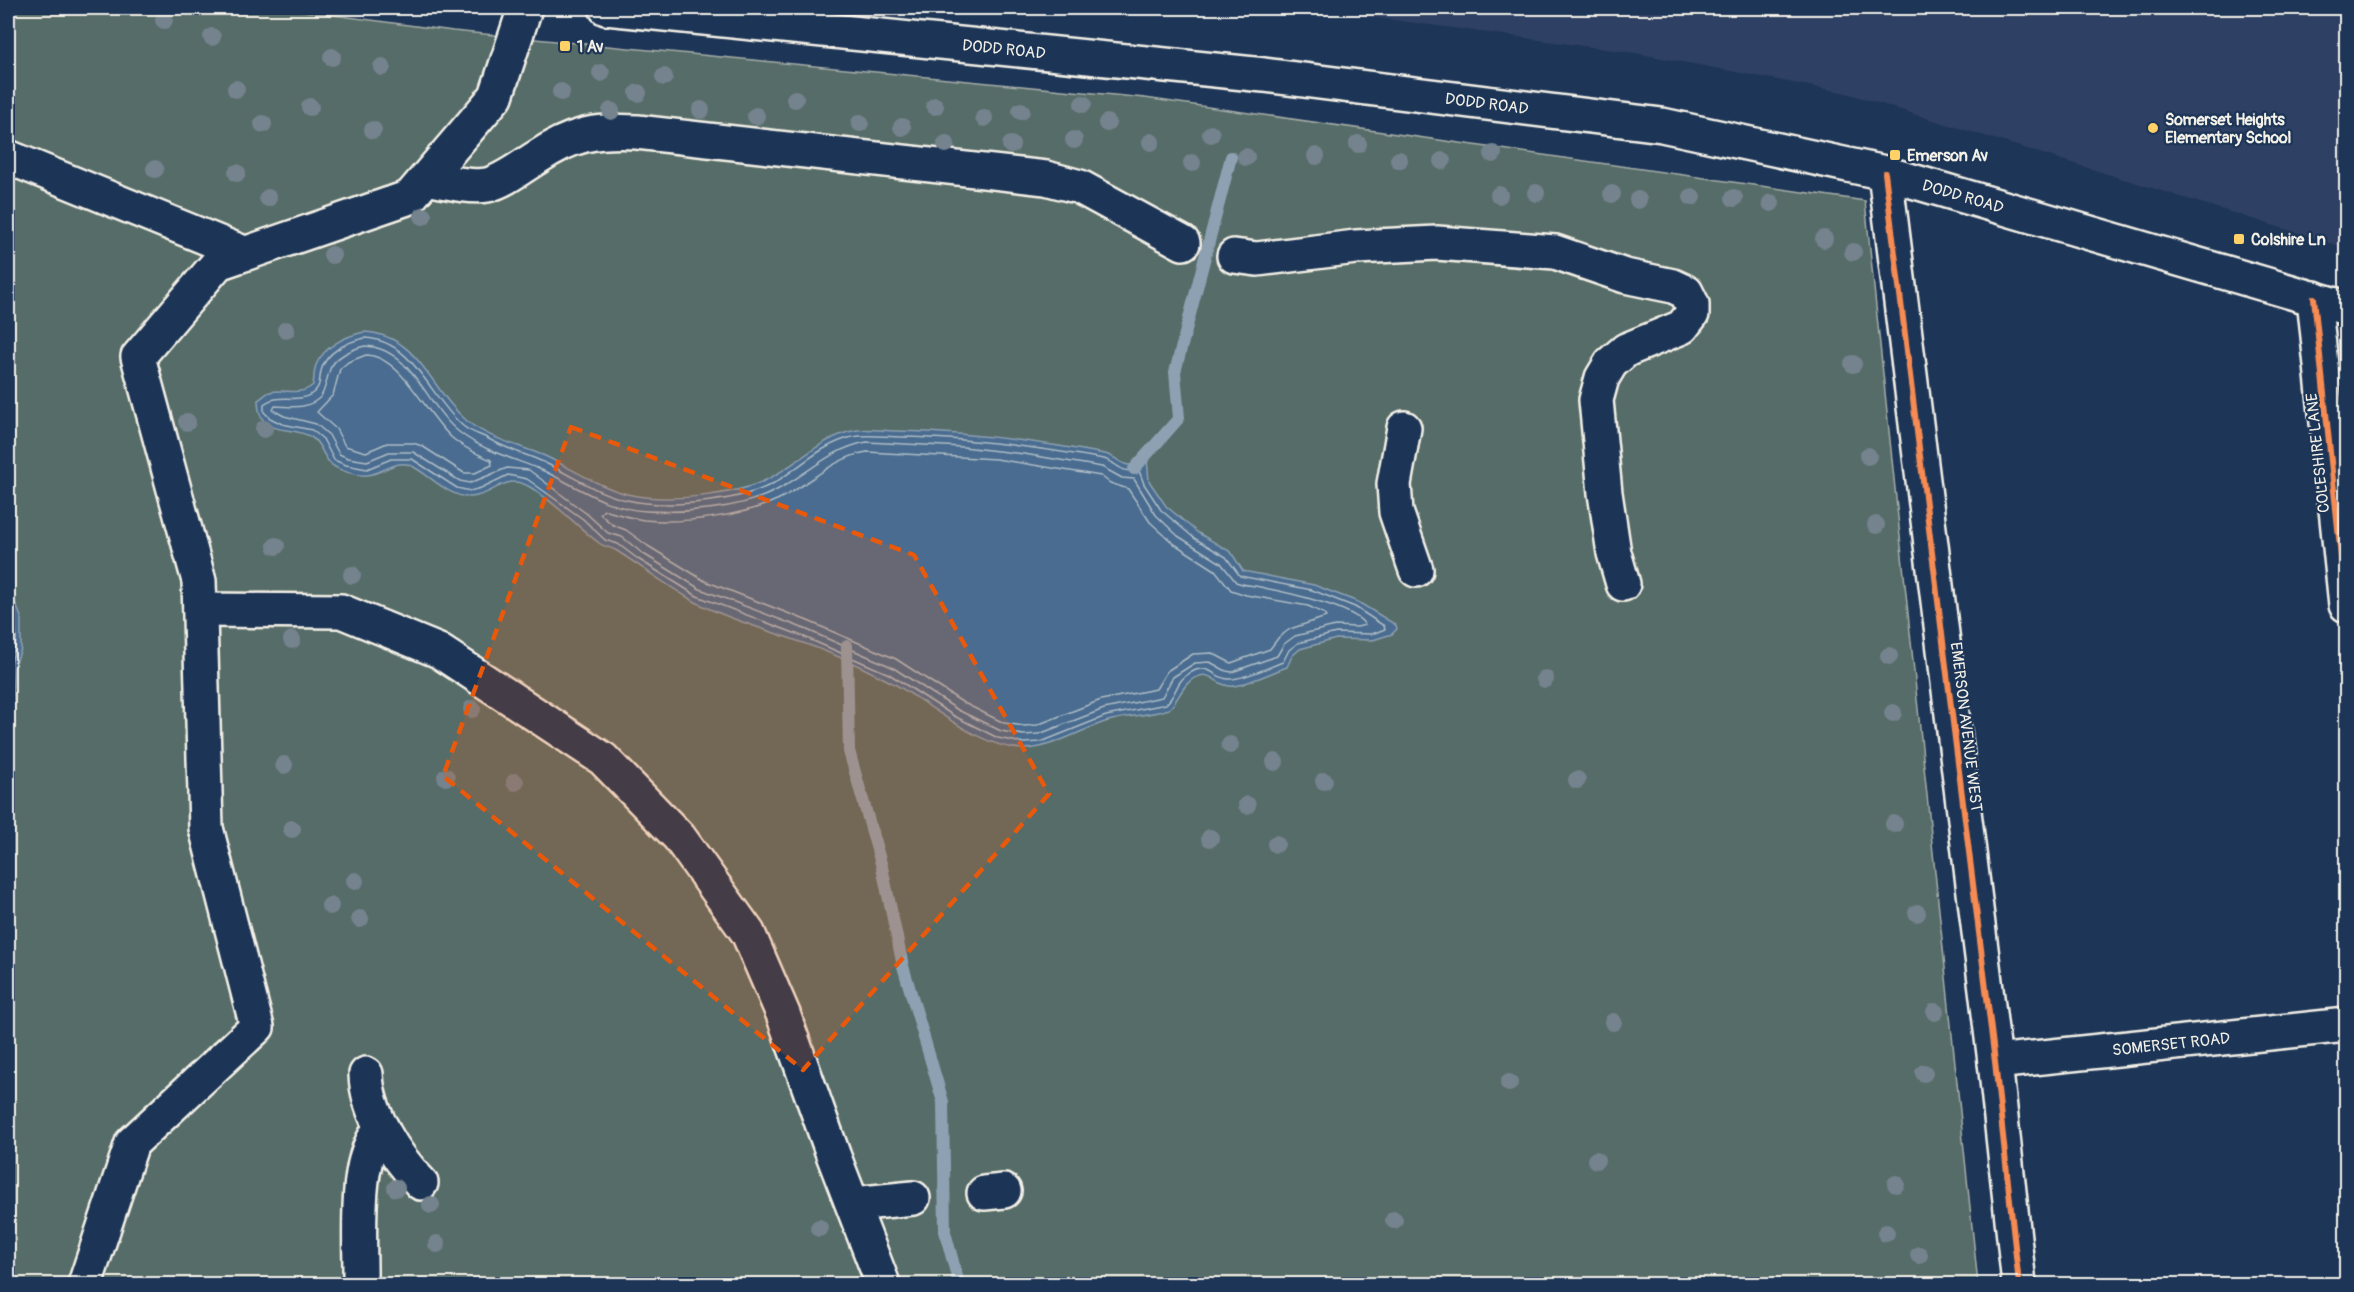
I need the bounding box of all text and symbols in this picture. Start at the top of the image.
street label: DODD ROAD [961,35,1046,64]
place label: 1 Av [577,37,603,57]
marker: 1 Av [558,39,572,53]
street label: DODD ROAD [1444,89,1529,119]
place label: Somerset Heights Elementary School [2165,110,2292,148]
marker: Somerset Heights Elementary School [2146,121,2160,135]
place label: Emerson Av [1907,146,1988,166]
marker: Emerson Av [1888,148,1902,162]
street label: DODD ROAD [1920,175,2006,218]
place label: Colshire Ln [2251,230,2326,250]
marker: Colshire Ln [2232,232,2246,246]
street label: COLESHIRE LANE [2302,392,2334,514]
street label: EMERSON AVENUE WEST [1946,641,1986,813]
street label: SOMERSET ROAD [2111,1028,2231,1061]

